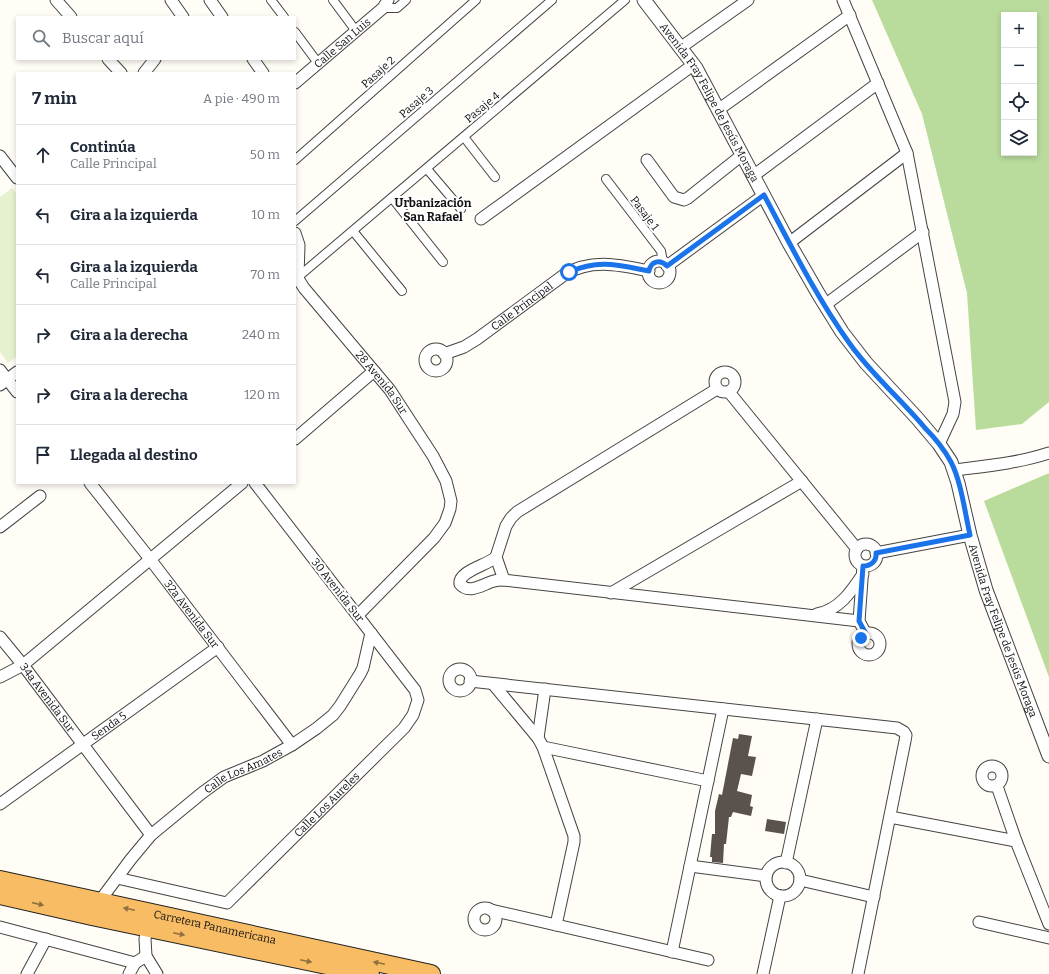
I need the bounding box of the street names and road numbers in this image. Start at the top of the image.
street label: Calle San Luis [312,15,373,71]
street label: Avenida Fray Felipe de Jesús Moraga [657,20,761,184]
street label: Pasaje 2 [359,54,398,91]
street label: Pasaje 3 [397,84,436,121]
street label: Pasaje 4 [462,89,503,126]
street label: Pasaje 1 [628,194,662,233]
street label: Calle Principal [489,279,555,333]
street label: 28 Avenida Sur [353,348,410,417]
street label: Avenida Fray Felipe de Jesús Moraga [966,542,1040,719]
street label: 30 Avenida Sur [309,556,367,625]
street label: 32a Avenida Sur [161,578,222,651]
street label: 34a Avenida Sur [17,661,77,735]
street label: Senda 5 [89,709,129,743]
street label: Calle Los Amates [202,746,285,796]
street label: Calle Los Aureles [292,770,362,840]
street label: Carretera Panamericana [152,908,277,947]

